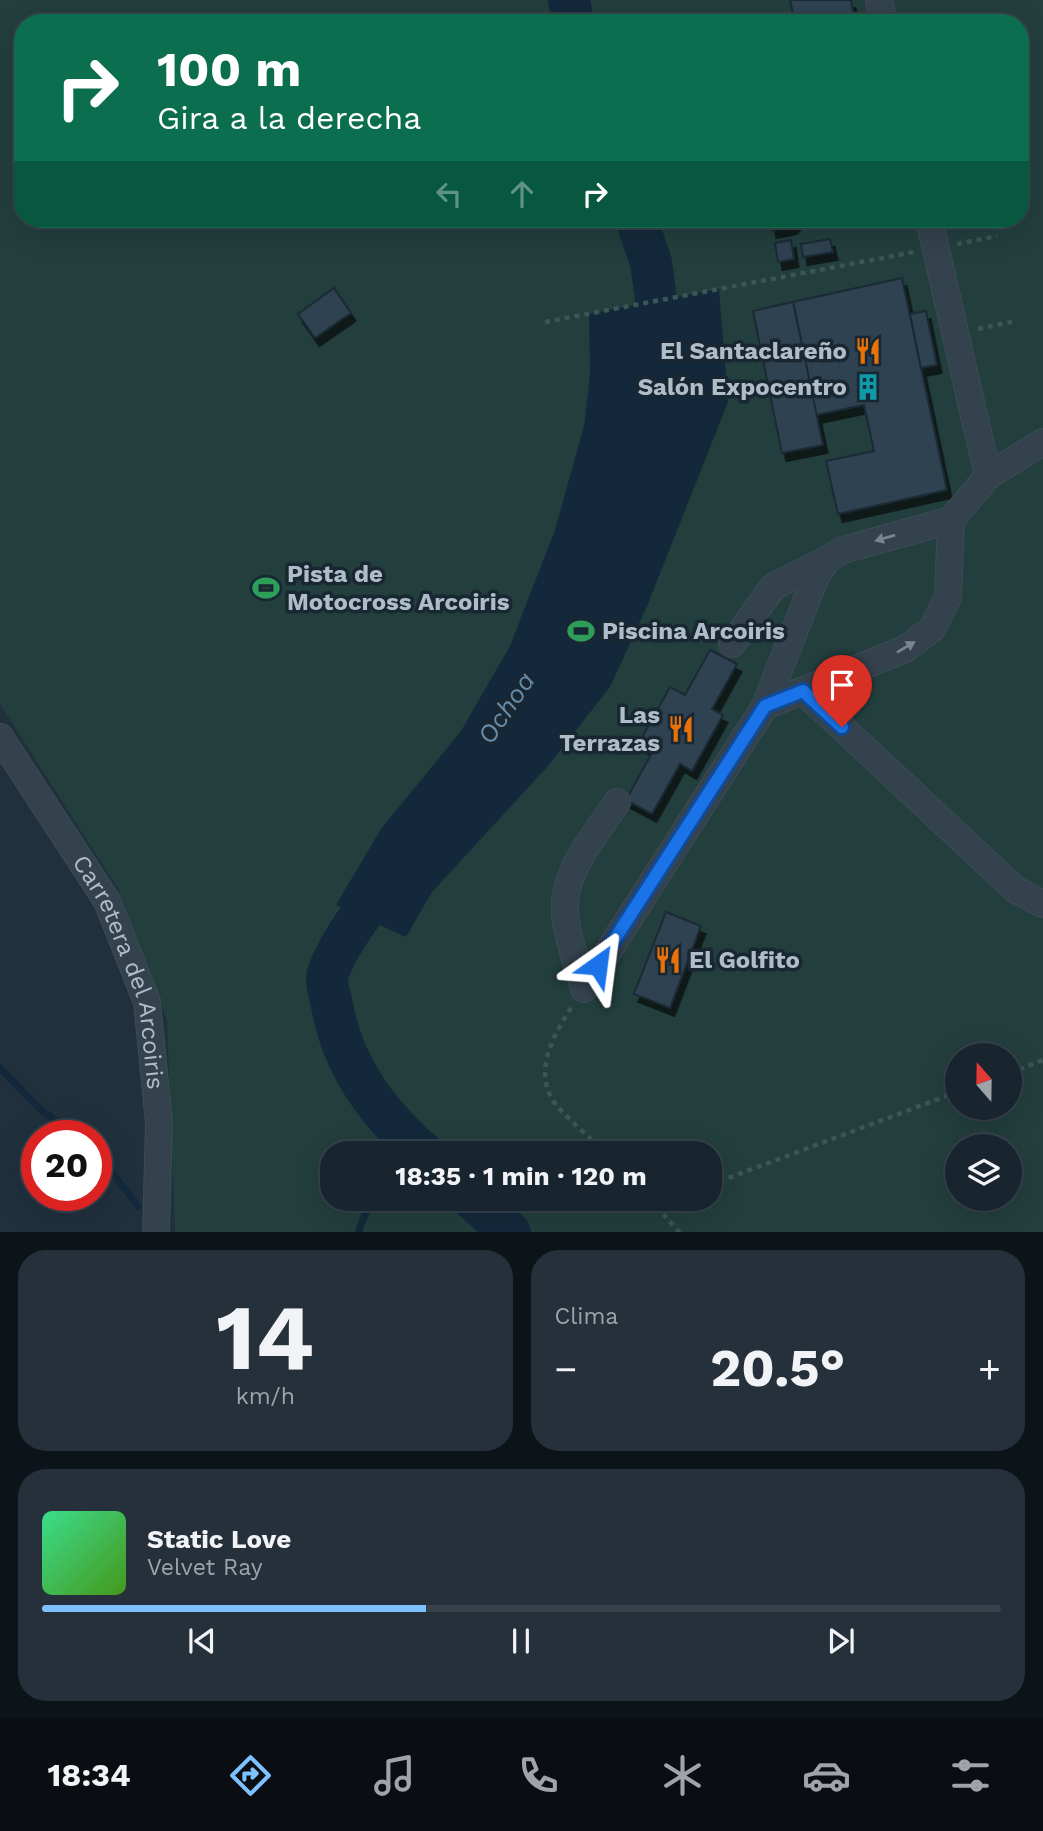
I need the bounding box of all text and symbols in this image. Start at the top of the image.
text: 100 m [157,40,301,98]
icon: right [42,42,133,133]
text: Gira a la derecha [157,99,421,137]
icon: left [430,175,468,213]
icon: ahead [503,175,541,213]
icon: right [576,175,614,213]
restaurant icon: El Santaclareño [853,336,883,366]
place label: El Santaclareño [660,337,847,365]
building icon: Salón Expocentro [853,372,883,402]
place label: Salón Expocentro [638,373,847,401]
one-way arrow [874,534,895,544]
place label: Pista de Motocross Arcoiris [287,560,510,616]
sports icon: Pista de Motocross Arcoiris [251,573,281,603]
sports icon: Piscina Arcoiris [566,616,596,646]
place label: Piscina Arcoiris [602,617,785,645]
one-way arrow [896,641,915,653]
pin [812,655,872,727]
water label: Ochoa [471,666,541,750]
icon: arrive [823,666,861,704]
place label: Las Terrazas [559,701,660,757]
restaurant icon: Las Terrazas [666,714,696,744]
street label: Carretera del Arcoiris [67,850,170,1091]
position arrow [561,928,635,1002]
restaurant icon: El Golfito [653,945,683,975]
place label: El Golfito [689,946,800,974]
north arrow [945,1043,1022,1120]
map controls [945,1043,1022,1211]
speed limit sign: 20 [21,1120,112,1211]
button: layers [945,1134,1022,1211]
text: 18:35 · 1 min · 120 m [395,1161,647,1191]
text: 14 [216,1284,314,1391]
text: Clima [555,1303,618,1330]
text: 20.5° [710,1338,845,1399]
text: − [555,1347,577,1391]
text: + [978,1347,1001,1391]
text: km/h [236,1383,295,1410]
text: Static Love [147,1524,291,1554]
text: Velvet Ray [147,1554,263,1581]
icon: previous [183,1622,221,1660]
icon: pause [502,1622,540,1660]
icon: next [822,1622,860,1660]
icon: directions [226,1751,275,1800]
icon: music [370,1751,419,1800]
icon: phone [514,1751,563,1800]
icon: climate [658,1751,707,1800]
icon: car [802,1751,851,1800]
icon: filters [946,1751,995,1800]
text: 18:34 [48,1756,131,1794]

